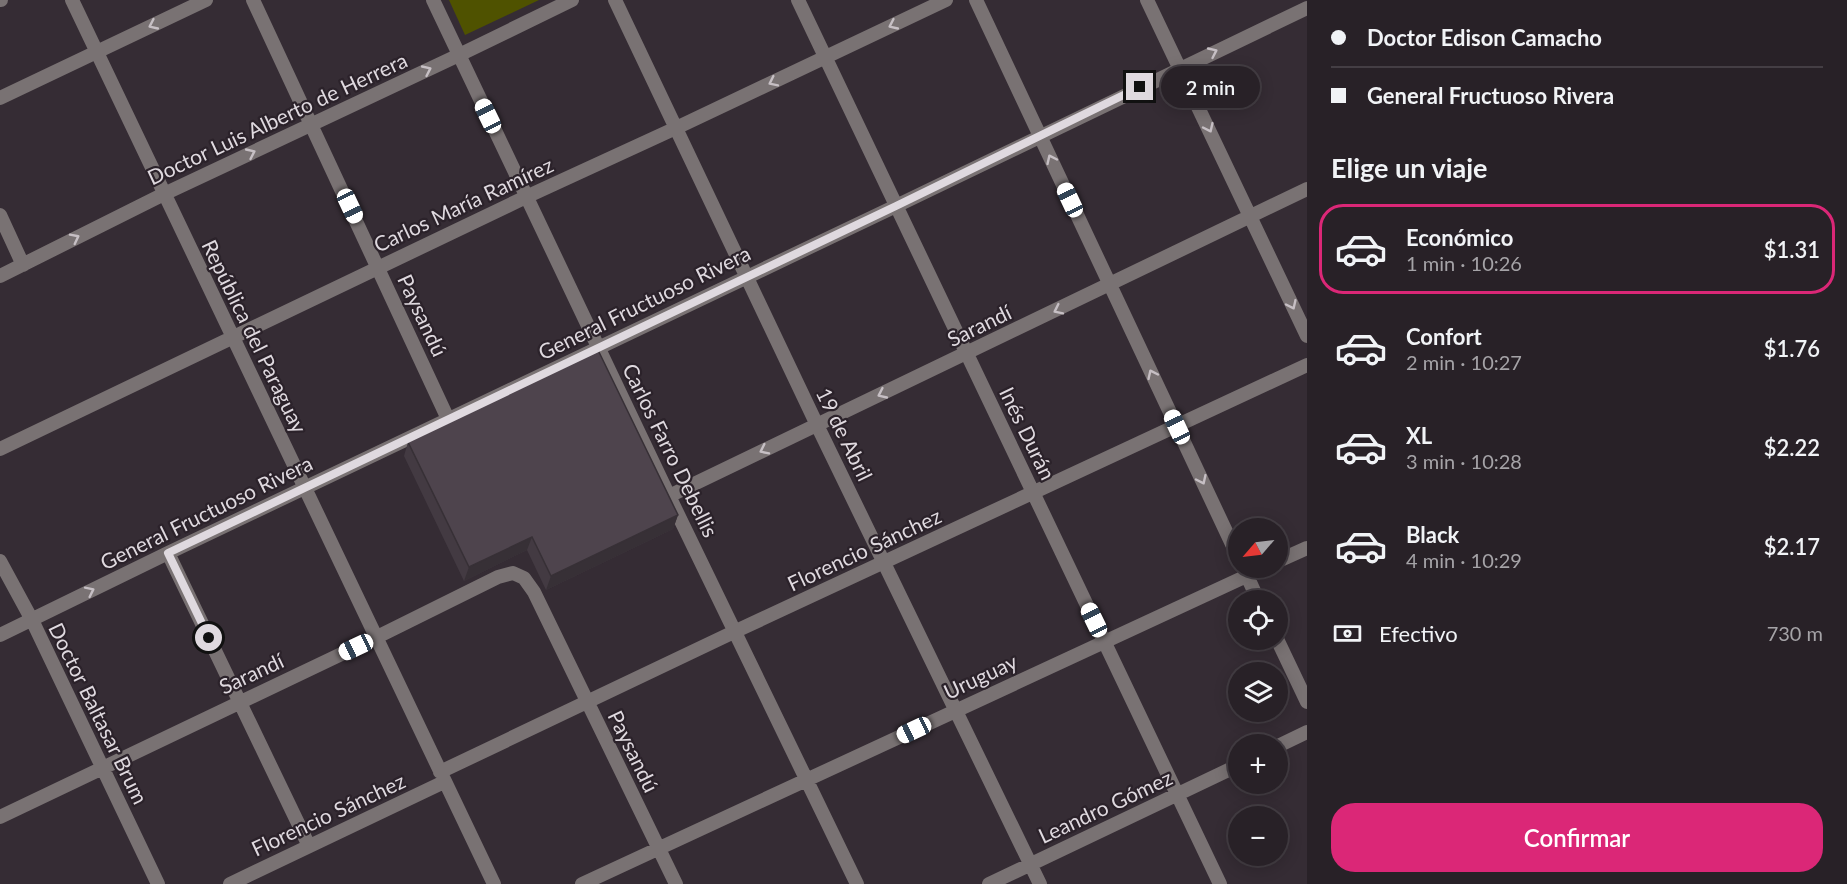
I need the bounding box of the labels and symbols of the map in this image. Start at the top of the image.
one-way arrow [149,17,160,29]
one-way arrow [889,17,900,29]
street label: Doctor Luis Alberto de Herrera [143,47,411,189]
one-way arrow [1207,47,1218,59]
one-way arrow [421,66,432,78]
callout: 2 min [1161,66,1260,108]
route end [1126,73,1153,100]
one-way arrow [768,74,779,86]
car [472,96,504,136]
one-way arrow [1201,122,1213,133]
one-way arrow [244,149,255,161]
street label: Carlos María Ramírez [369,151,557,257]
one-way arrow [1047,155,1059,166]
car [1054,180,1086,220]
car [334,186,366,226]
one-way arrow [69,234,80,246]
street label: República del Paraguay [197,235,313,437]
street label: General Fructuoso Rivera [534,240,754,364]
street label: Paysandú [393,270,453,360]
street label: Sarandí [943,298,1016,351]
one-way arrow [1285,298,1297,309]
one-way arrow [1053,302,1064,314]
street label: Carlos Farro Debellis [618,359,724,541]
one-way arrow [1148,369,1160,380]
street label: 19 de Abril [812,383,878,485]
street label: Inés Durán [995,383,1061,483]
one-way arrow [878,387,889,399]
car [1161,407,1193,447]
one-way arrow [760,443,771,455]
street label: General Fructuoso Rivera [96,450,316,574]
one-way arrow [1194,473,1206,484]
street label: Florencio Sánchez [783,502,945,596]
north arrow [1228,518,1288,578]
one-way arrow [84,587,95,599]
car [1078,600,1110,640]
street label: Doctor Baltasar Brum [44,618,154,808]
route start [195,624,222,651]
car [336,631,376,663]
street label: Sarandí [215,647,288,699]
street label: Uruguay [939,648,1021,704]
street label: Paysandú [604,706,664,796]
car [894,714,934,746]
street label: Leandro Gómez [1034,764,1176,848]
street label: Florencio Sánchez [247,767,409,861]

